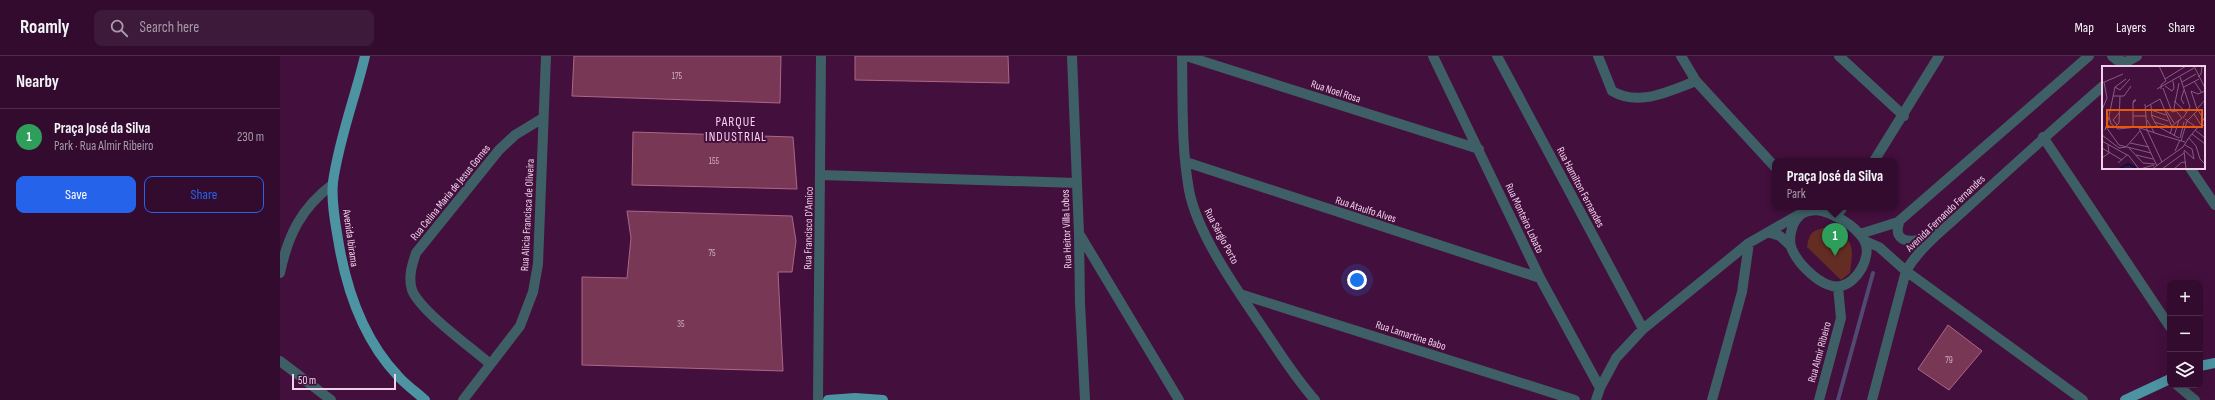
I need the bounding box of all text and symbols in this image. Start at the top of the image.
search box [94,10,374,46]
text: Roamly [20,16,70,39]
icon: search [108,17,130,39]
text: Search here [140,18,199,37]
text: Map [2074,19,2094,36]
text: Layers [2116,19,2146,36]
text: Share [2168,19,2195,36]
inset map [2102,66,2205,169]
house number: 175 [672,71,683,82]
text: Nearby [16,72,59,92]
street label: Rua Noel Rosa [1309,77,1362,106]
district label: PARQUE INDUSTRIAL [705,114,767,145]
text: Praça José da Silva [54,119,151,138]
text: 1 [26,129,32,145]
text: 230 m [237,129,264,145]
text: Park · Rua Almir Ribeiro [54,138,153,154]
street label: Rua Celina Maria de Jesus Gomes [408,142,493,243]
street label: Rua Hamilton Fernandes [1554,145,1607,230]
house number: 155 [709,156,720,167]
popup [1772,158,1898,210]
street label: Rua Alicia Francisca de Oliveira [518,159,537,271]
text: Praça José da Silva [1787,167,1883,186]
street label: Avenida Fernando Fernandes [1902,172,1988,255]
button: Save [16,176,136,213]
button: Share [144,176,264,213]
street label: Rua Monteiro Lobato [1503,181,1547,256]
street label: Rua Francisco D'Amico [801,186,816,270]
text: Park [1787,186,1806,202]
street label: Rua Heitor Villa Lobos [1059,189,1074,269]
street label: Rua Ataulfo Alves [1334,194,1398,225]
street label: Rua Sérgio Porto [1202,206,1242,266]
street label: Avenida Ibirama [340,208,361,268]
pin: 1 [1822,223,1848,256]
house number: 75 [708,248,716,259]
your location [1347,270,1367,290]
map controls [2167,280,2203,388]
button: + [2167,280,2203,316]
button: − [2167,316,2203,352]
street label: Rua Lamartine Babo [1374,318,1448,353]
house number: 35 [677,319,685,330]
street label: Rua Almir Ribeiro [1805,320,1834,384]
button: layers [2167,352,2203,388]
house number: 79 [1945,355,1953,366]
scale bar [292,372,396,391]
text: 50 m [298,374,316,387]

